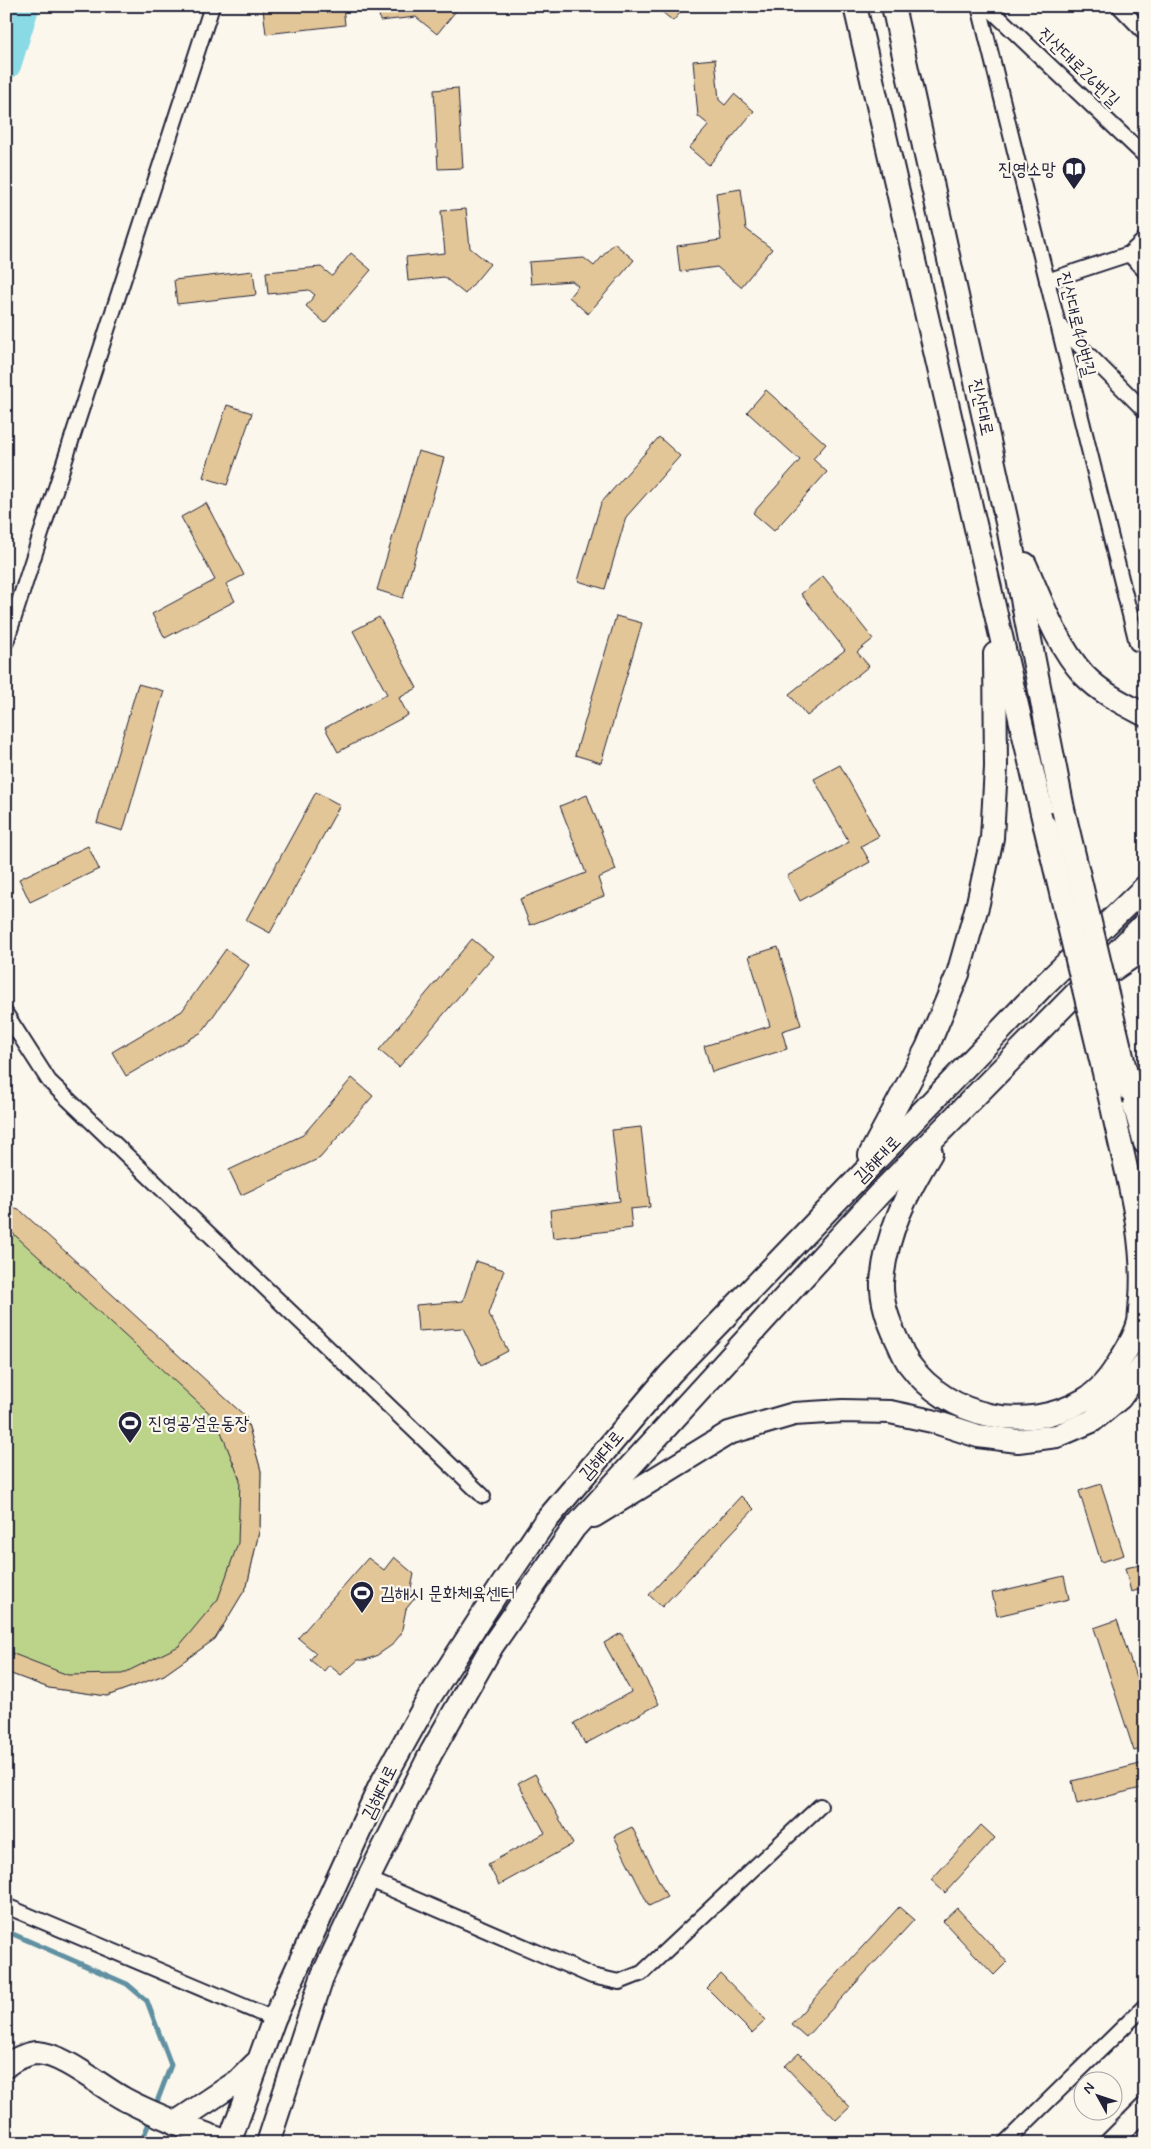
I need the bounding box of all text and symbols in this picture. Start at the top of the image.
street label: 진산대로26번길 [1032,23,1125,113]
library icon: 진영소망 [1061,156,1087,190]
place label: 진영소망 [998,158,1057,182]
street label: 진산대로40번길 [1051,269,1101,380]
street label: 진산대로 [963,376,999,438]
street label: 김해대로 [849,1131,906,1189]
sports icon: 진영공설운동장 [117,1410,143,1444]
place label: 진영공설운동장 [148,1412,249,1436]
street label: 김해대로 [574,1426,630,1486]
sports icon: 김해시 문화체육센터 [349,1580,375,1614]
place label: 김해시 문화체육센터 [380,1582,515,1606]
street label: 김해대로 [356,1761,403,1824]
north arrow [1074,2072,1124,2122]
text: N [1079,2079,1099,2098]

